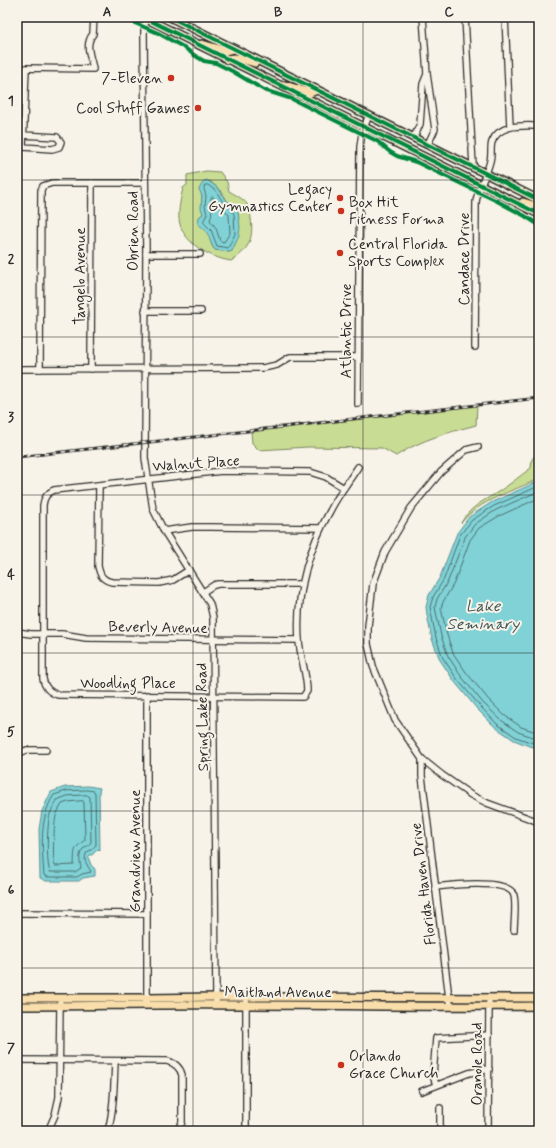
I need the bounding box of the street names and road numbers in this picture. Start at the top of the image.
street label: Obrien Road [124,191,144,271]
street label: Candace Drive [455,212,475,306]
street label: Tangelo Avenue [71,227,92,325]
street label: Atlantic Drive [337,283,357,378]
street label: Walnut Place [152,451,241,477]
street label: Beverly Avenue [108,617,208,639]
street label: Spring Lake Road [192,662,215,772]
street label: Woodling Place [80,674,176,695]
street label: Grandview Avenue [126,789,146,913]
street label: Florida Haven Drive [407,821,441,946]
street label: Maitland Avenue [224,983,332,1003]
street label: Oranole Road [468,1023,488,1105]

